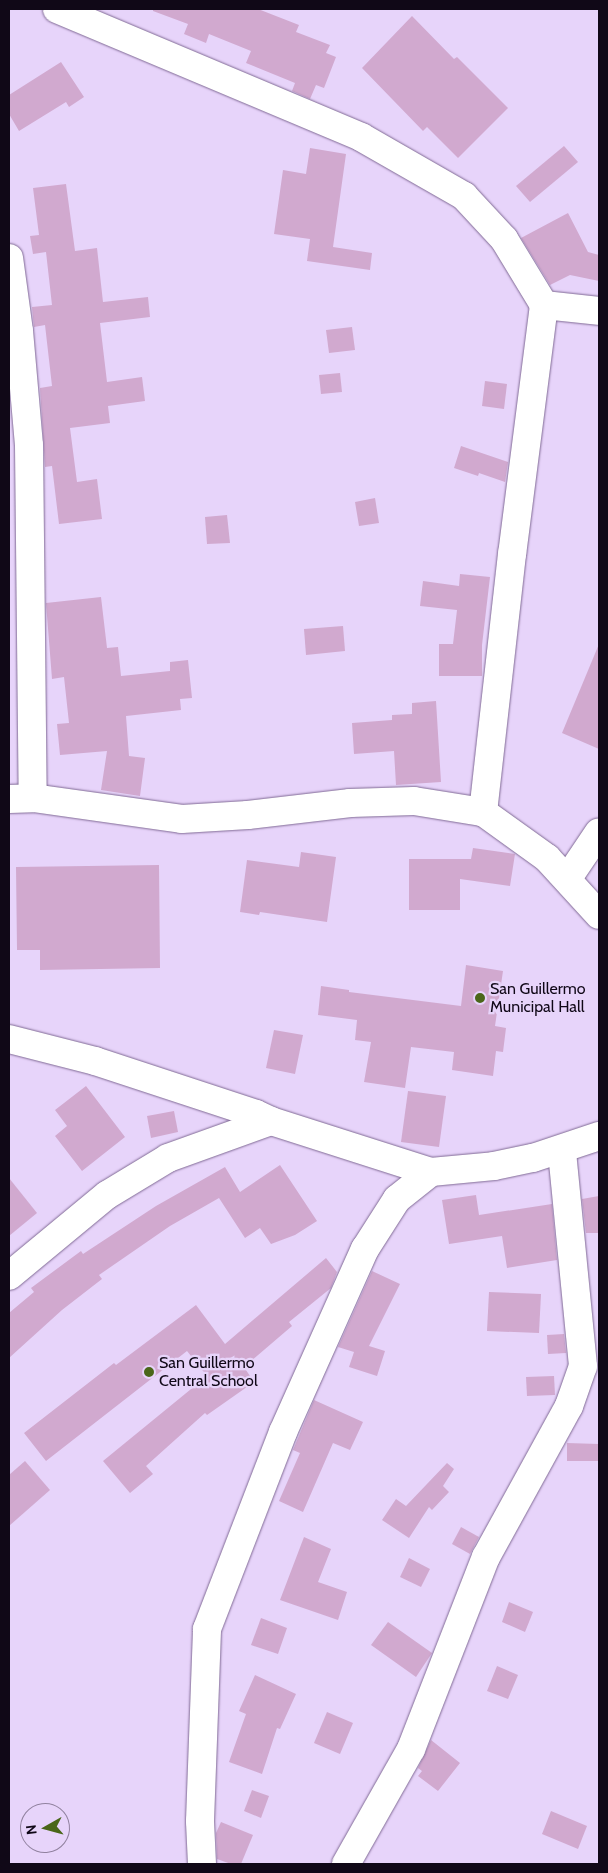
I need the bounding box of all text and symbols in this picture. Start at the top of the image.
place label: San Guillermo Municipal Hall [490,979,586,1017]
marker: San Guillermo Municipal Hall [474,992,486,1004]
place label: San Guillermo Central School [159,1353,258,1391]
marker: San Guillermo Central School [143,1366,155,1378]
north arrow [20,1803,70,1853]
text: N [22,1824,41,1836]

